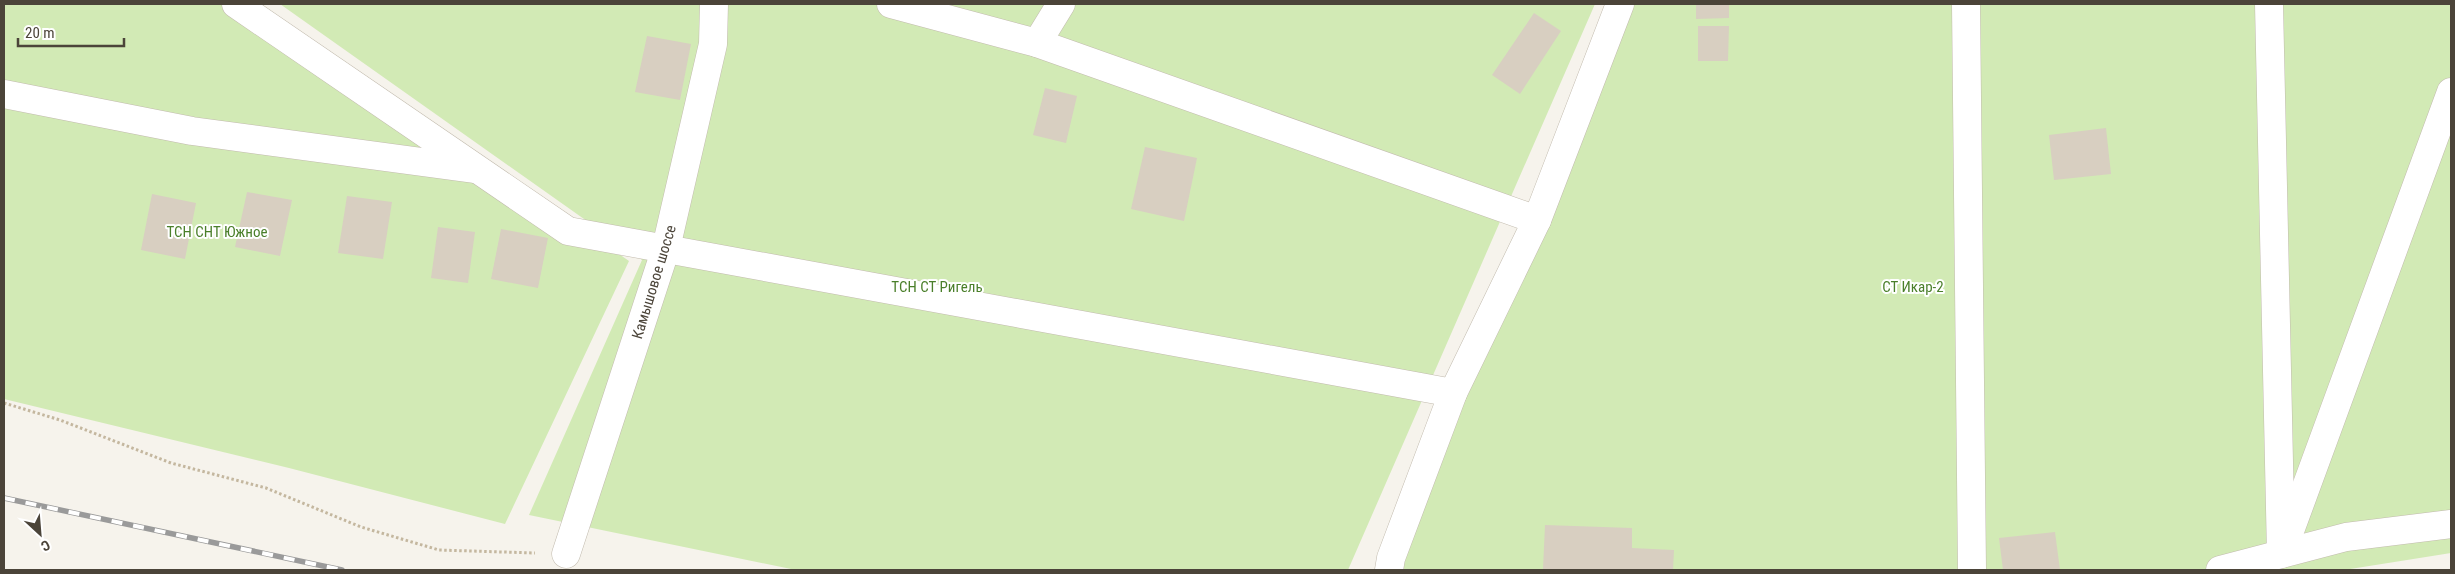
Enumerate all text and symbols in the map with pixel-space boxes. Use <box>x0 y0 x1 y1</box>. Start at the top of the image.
scale bar <box>18 15 124 47</box>
text: 20 m <box>25 24 55 42</box>
park label: ТСН СНТ Южное <box>166 223 268 241</box>
street label: Камышовое шоссе <box>628 223 680 341</box>
park label: ТСН СТ Ригель <box>891 278 983 296</box>
park label: СТ Икар-2 <box>1882 278 1944 296</box>
north arrow <box>15 509 65 559</box>
text: С <box>39 537 53 555</box>

